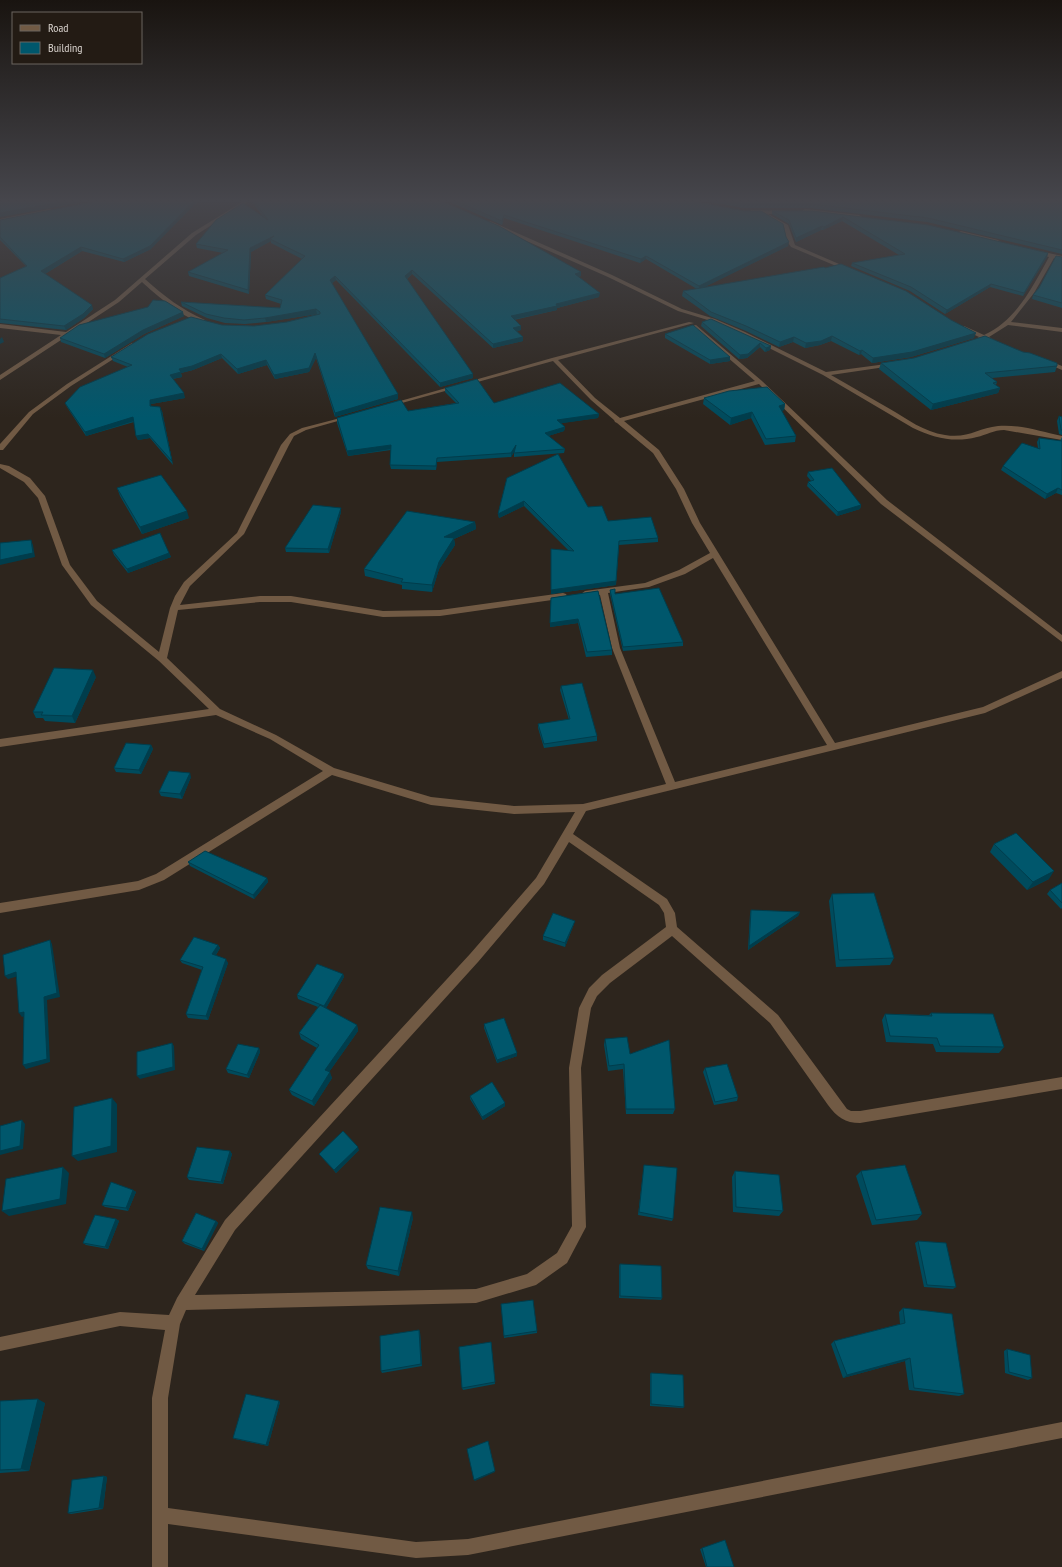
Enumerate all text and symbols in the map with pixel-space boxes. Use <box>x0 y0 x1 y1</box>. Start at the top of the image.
legend <box>12 12 142 64</box>
text: Road <box>48 20 68 35</box>
text: Building <box>48 40 83 55</box>

